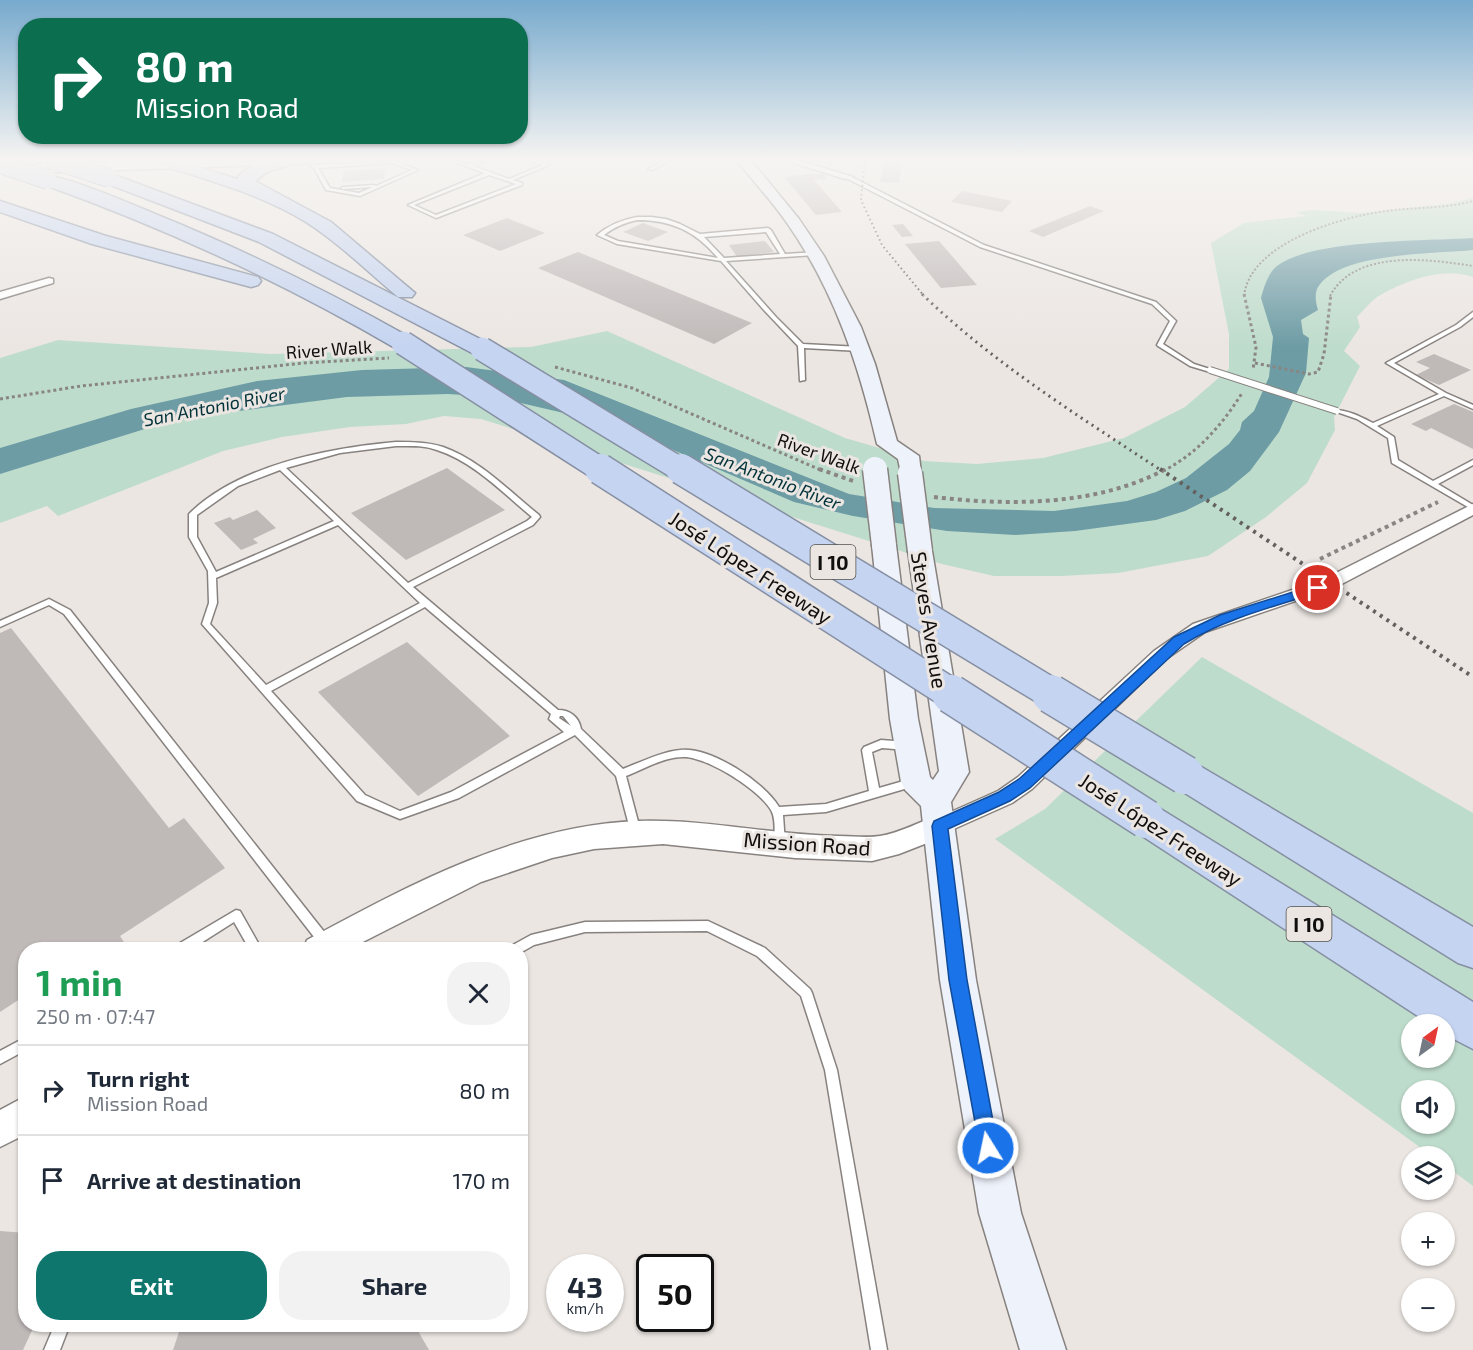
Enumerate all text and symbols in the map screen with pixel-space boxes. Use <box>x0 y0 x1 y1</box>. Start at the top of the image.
text: 80 m <box>135 40 234 90</box>
icon: right <box>36 42 114 120</box>
text: Mission Road <box>135 91 299 123</box>
street label: River Walk <box>285 335 373 363</box>
water label: San Antonio River <box>141 381 288 431</box>
street label: River Walk <box>775 428 863 478</box>
water label: San Antonio River <box>702 442 845 514</box>
street label: José López Freeway <box>665 505 837 629</box>
road number: I 10 <box>810 545 856 579</box>
street label: Steves Avenue <box>907 550 953 690</box>
pin <box>1292 562 1343 613</box>
icon: arrive <box>1301 571 1334 604</box>
street label: José López Freeway <box>1075 767 1247 891</box>
street label: Mission Road <box>743 826 871 860</box>
road number: I 10 <box>1286 907 1332 941</box>
text: 1 min <box>36 960 123 1003</box>
button: close <box>447 962 510 1025</box>
text: 250 m · 07:47 <box>36 1004 155 1028</box>
north arrow <box>1401 1014 1455 1068</box>
map controls <box>1401 1014 1455 1332</box>
text: Turn right <box>87 1065 189 1091</box>
icon: right <box>36 1074 69 1107</box>
text: 80 m <box>459 1077 510 1103</box>
button: sound <box>1401 1080 1455 1134</box>
text: Mission Road <box>87 1091 208 1115</box>
position arrow <box>956 1116 1020 1180</box>
button: layers <box>1401 1146 1455 1200</box>
icon: arrive <box>36 1164 69 1197</box>
text: Arrive at destination <box>87 1167 301 1193</box>
text: 170 m <box>453 1167 510 1193</box>
button: + <box>1401 1212 1455 1266</box>
button: Exit <box>36 1251 267 1320</box>
button: Share <box>279 1251 510 1320</box>
speed limit sign: 50 <box>636 1254 714 1332</box>
text: 43 <box>567 1268 603 1304</box>
button: − <box>1401 1278 1455 1332</box>
text: km/h <box>566 1299 604 1317</box>

